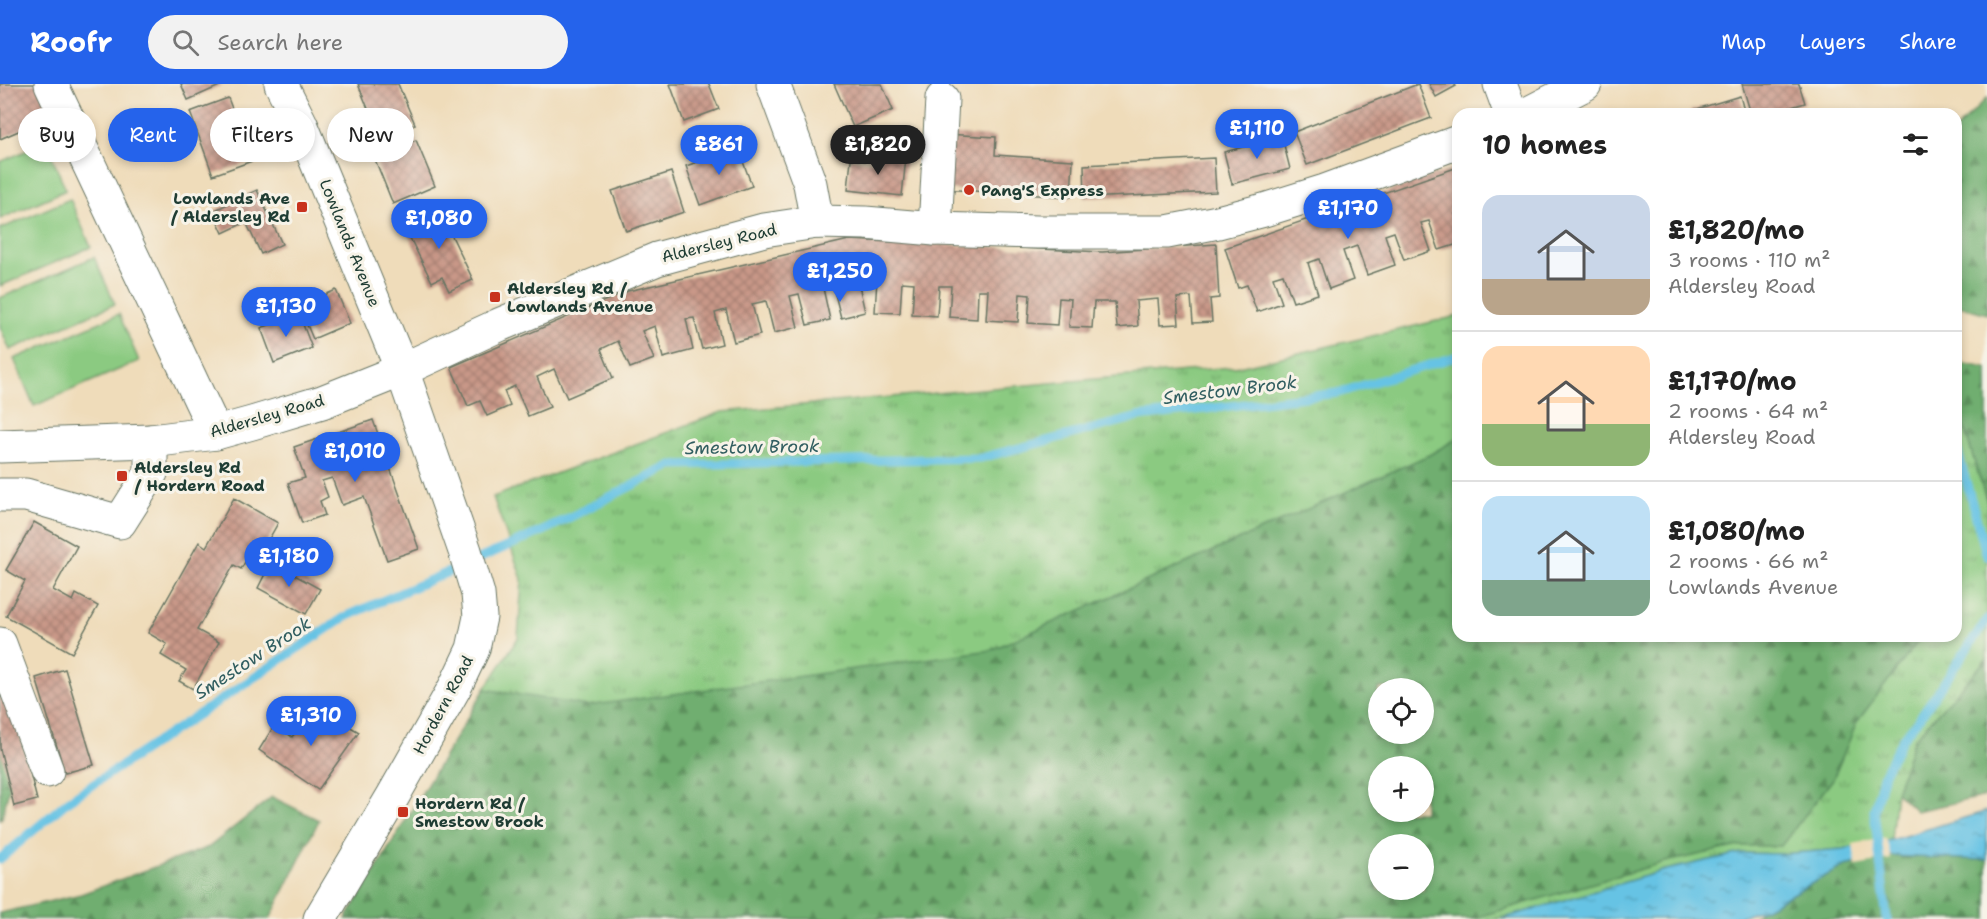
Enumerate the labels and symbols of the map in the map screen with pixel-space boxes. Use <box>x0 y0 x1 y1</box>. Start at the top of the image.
pin: £1,110 <box>1208 109 1306 160</box>
pin: £861 <box>683 125 755 176</box>
pin: £1,820 <box>829 125 927 176</box>
street label: Lowlands Avenue <box>315 176 385 310</box>
place label: Pang'S Express <box>981 180 1104 201</box>
marker: Pang'S Express <box>962 183 976 197</box>
place label: Lowlands Ave / Aldersley Rd <box>170 188 290 227</box>
pin: £1,170 <box>1299 189 1397 240</box>
pin: £1,080 <box>390 199 488 250</box>
marker: Lowlands Ave / Aldersley Rd <box>295 200 309 214</box>
street label: Aldersley Road <box>659 219 779 267</box>
pin: £1,250 <box>791 252 889 303</box>
place label: Aldersley Rd / Lowlands Avenue <box>507 278 654 317</box>
pin: £1,130 <box>237 287 335 338</box>
marker: Aldersley Rd / Lowlands Avenue <box>488 290 502 304</box>
water label: Smestow Brook <box>1162 370 1299 410</box>
street label: Aldersley Road <box>207 390 327 442</box>
pin: £1,010 <box>306 432 404 483</box>
water label: Smestow Brook <box>684 434 820 460</box>
place label: Aldersley Rd / Hordern Road <box>134 457 265 496</box>
marker: Aldersley Rd / Hordern Road <box>115 469 129 483</box>
pin: £1,180 <box>240 537 338 588</box>
water label: Smestow Brook <box>190 611 317 705</box>
street label: Hordern Road <box>408 652 478 758</box>
pin: £1,310 <box>262 696 360 747</box>
place label: Hordern Rd / Smestow Brook <box>415 793 544 832</box>
marker: Hordern Rd / Smestow Brook <box>396 805 410 819</box>

